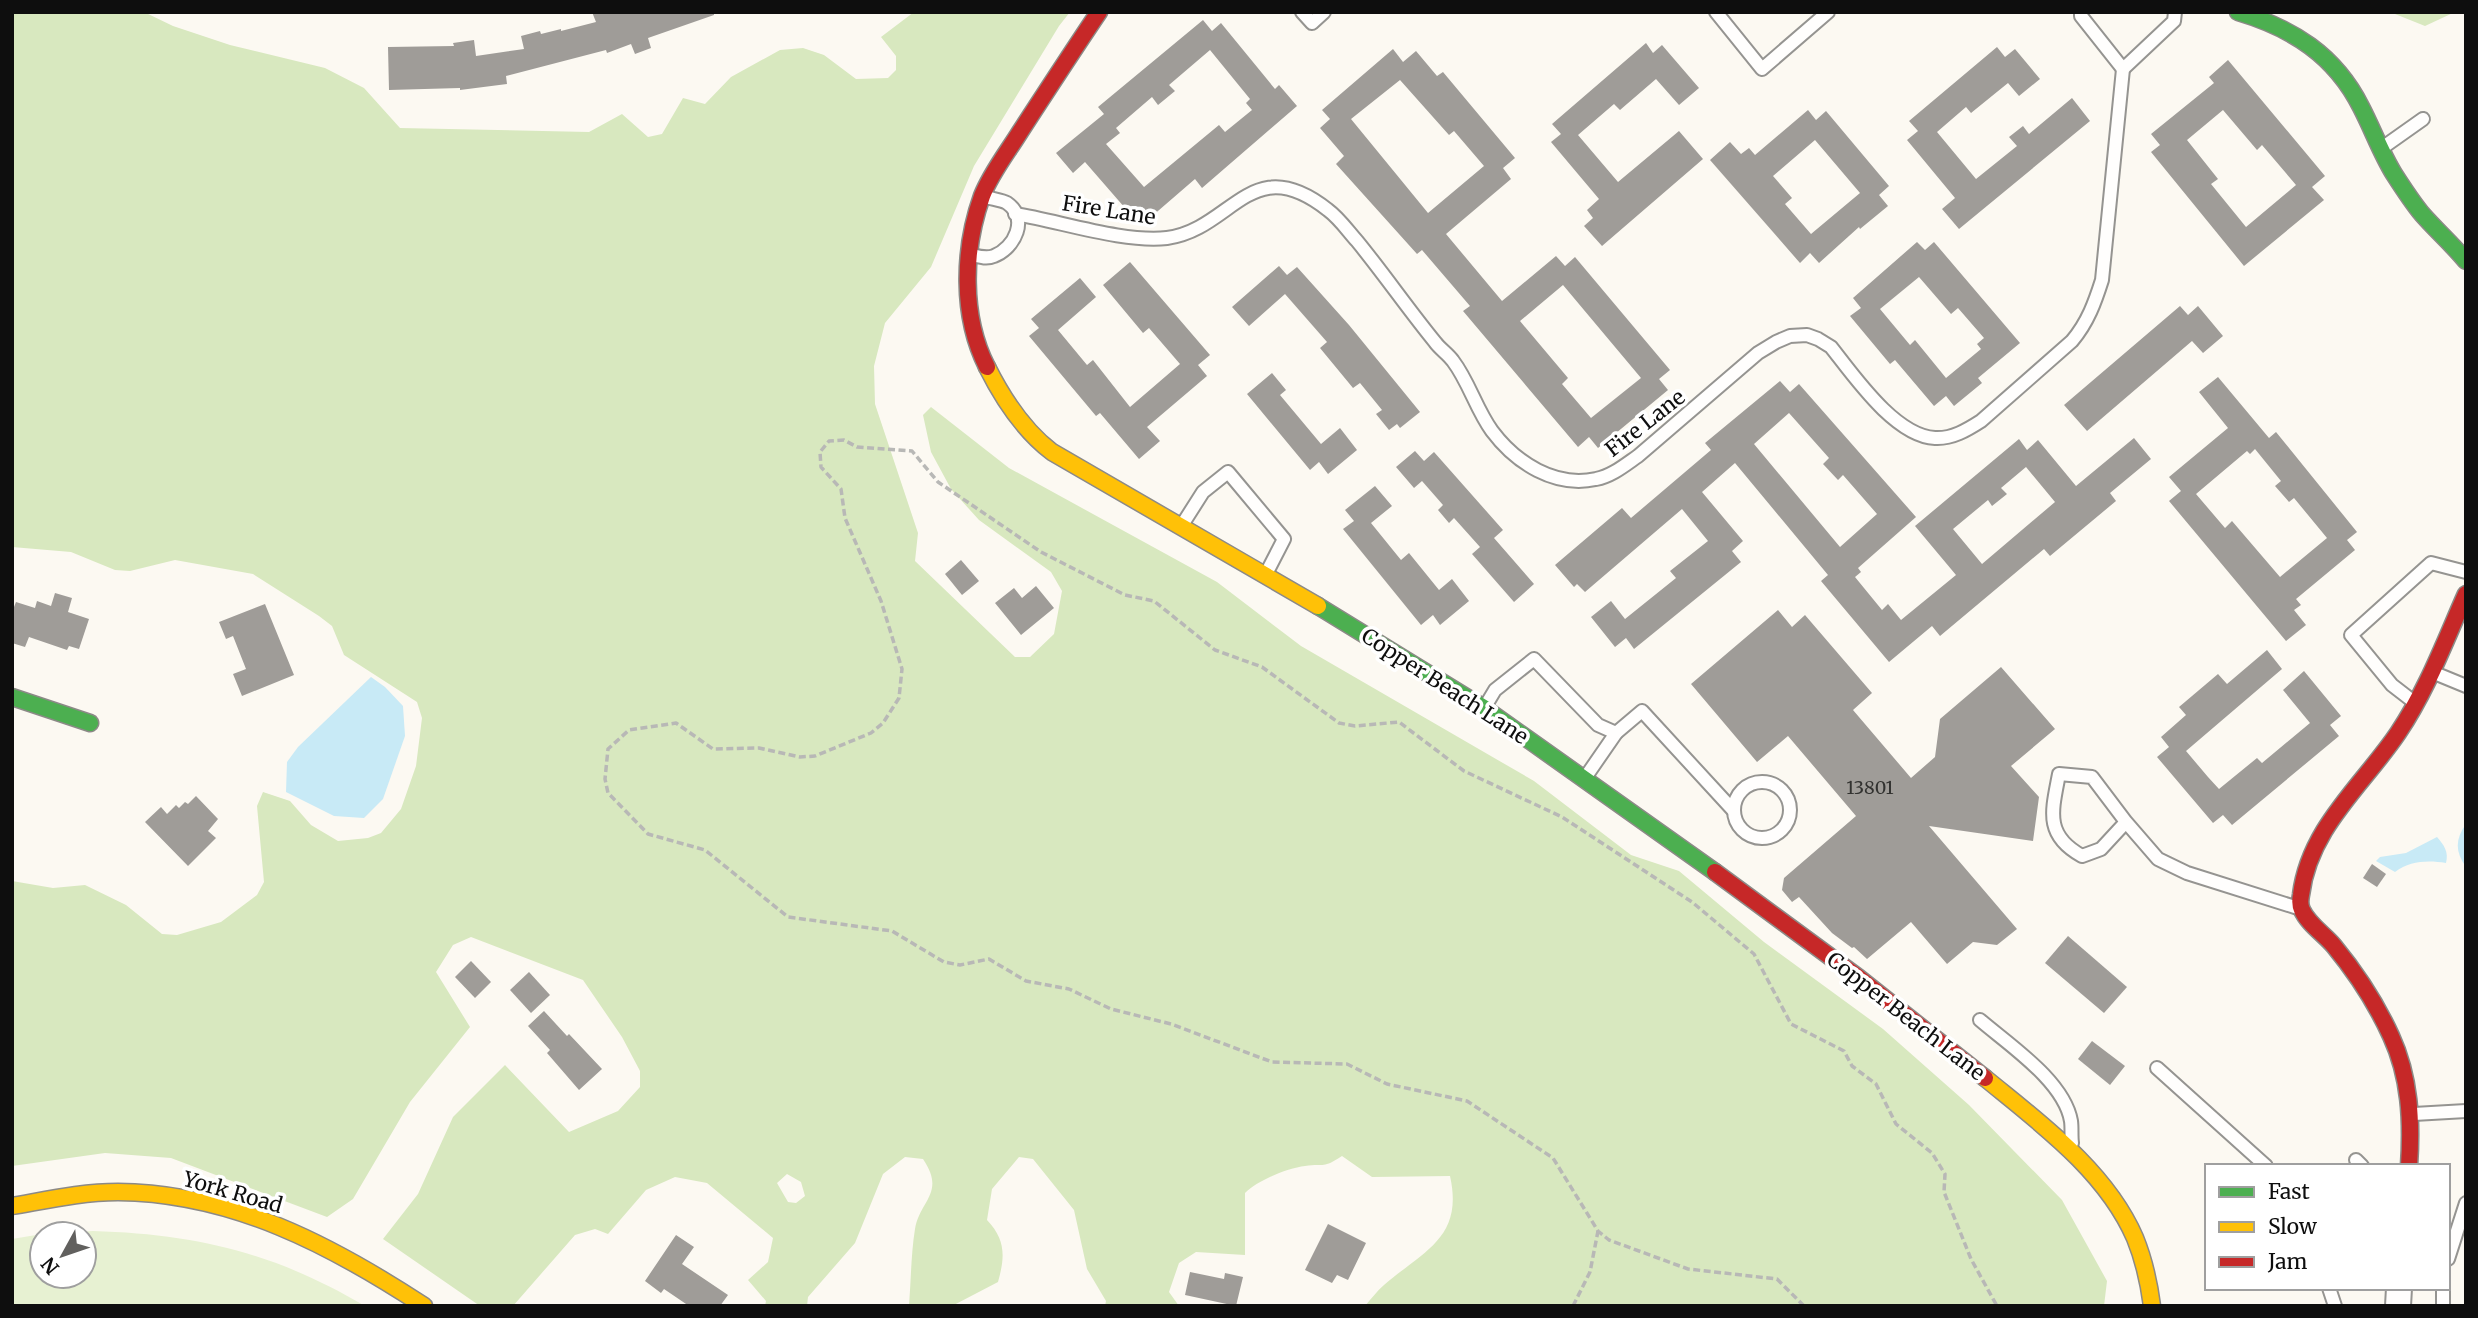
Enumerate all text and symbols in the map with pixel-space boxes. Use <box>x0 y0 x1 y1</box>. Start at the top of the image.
street label: Fire Lane <box>1060 189 1158 231</box>
street label: Fire Lane <box>1600 383 1690 463</box>
street label: Copper Beach Lane <box>1357 622 1533 750</box>
house number: 13801 <box>1846 776 1894 799</box>
street label: Copper Beach Lane <box>1821 946 1991 1086</box>
legend <box>2205 1164 2450 1290</box>
street label: York Road <box>179 1165 286 1219</box>
text: Fast <box>2268 1178 2310 1205</box>
text: Slow <box>2268 1213 2317 1240</box>
north arrow <box>28 1220 98 1290</box>
text: Jam <box>2267 1248 2307 1275</box>
text: N <box>36 1252 64 1279</box>

